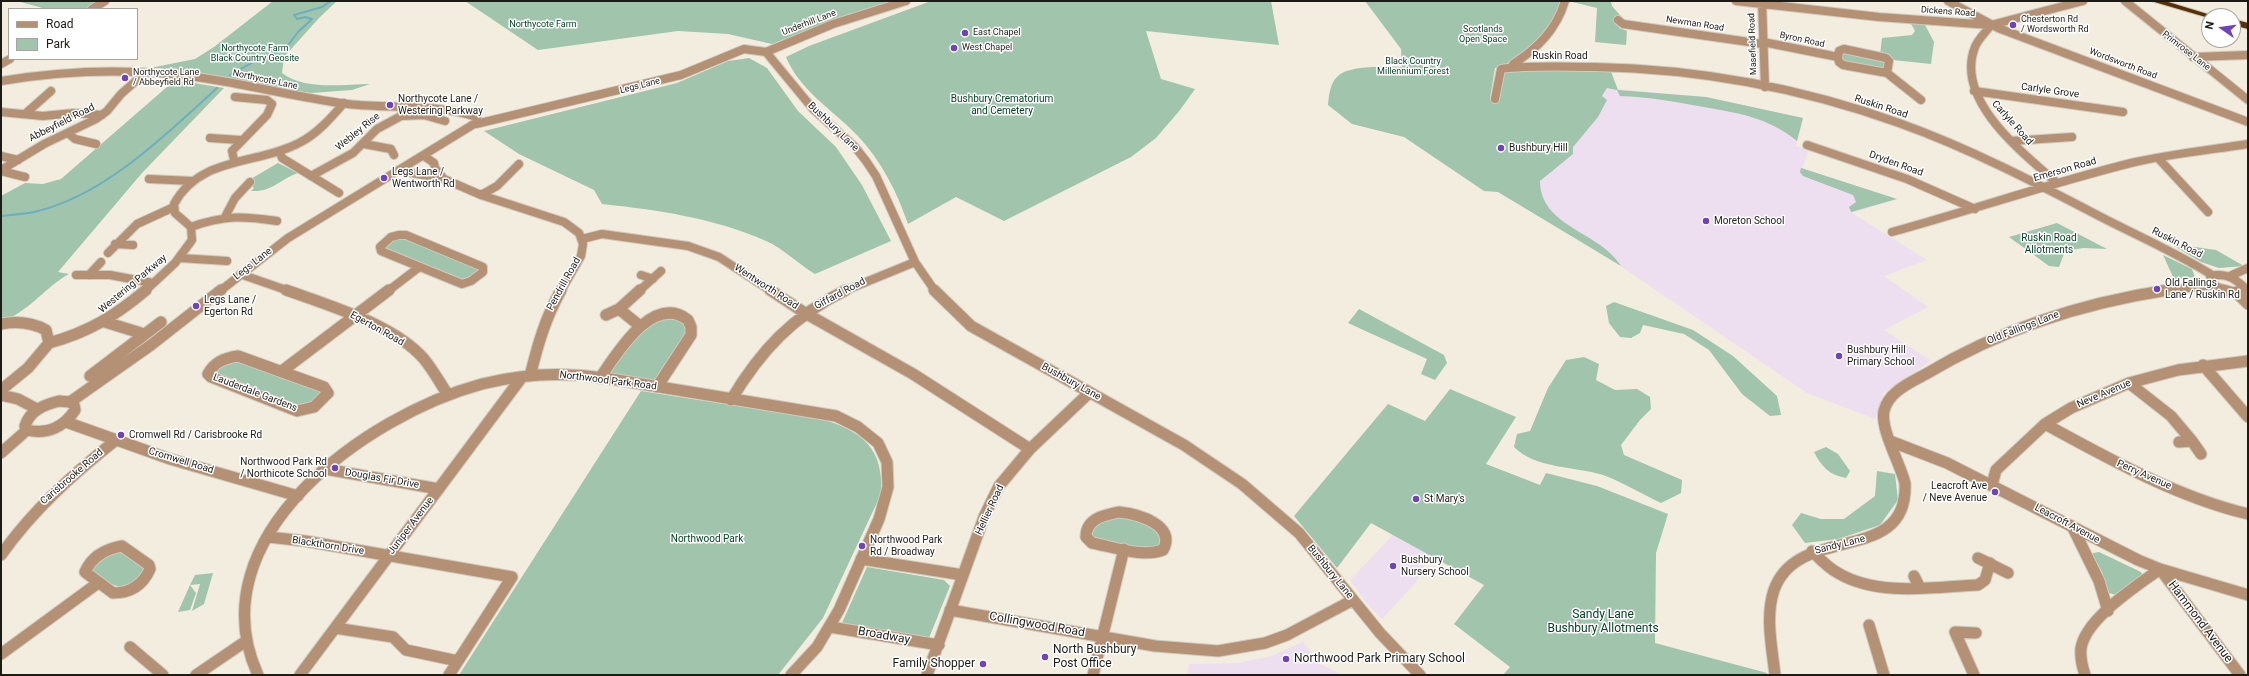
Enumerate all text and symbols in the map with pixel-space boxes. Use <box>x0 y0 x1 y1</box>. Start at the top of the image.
street label: Dickens Road <box>1920 5 1976 19</box>
legend <box>8 8 138 60</box>
street label: Underhill Lane <box>780 8 838 38</box>
north arrow <box>2201 8 2241 48</box>
street label: Masefield Road <box>1747 13 1759 75</box>
street label: Newman Road <box>1665 14 1725 34</box>
place label: Chesterton Rd / Wordsworth Rd <box>2021 15 2089 36</box>
text: Road <box>46 17 74 31</box>
park label: Northycote Farm <box>509 20 577 30</box>
marker: Chesterton Rd / Wordsworth Rd <box>2008 20 2018 30</box>
text: N <box>2203 20 2217 31</box>
park label: Scotlands Open Space <box>1459 25 1507 46</box>
marker: East Chapel <box>960 28 970 38</box>
place label: East Chapel <box>973 28 1021 38</box>
street label: Primrose Lane <box>2160 29 2212 73</box>
street label: Byron Road <box>1778 30 1826 50</box>
text: Park <box>46 37 70 51</box>
marker: West Chapel <box>949 43 959 53</box>
place label: West Chapel <box>962 43 1012 53</box>
park label: Northycote Farm Black Country Geosite <box>211 44 299 65</box>
street label: Wordsworth Road <box>2088 46 2158 82</box>
street label: Ruskin Road <box>1532 50 1588 62</box>
park label: Black Country Millennium Forest <box>1377 57 1449 78</box>
place label: Northycote Lane / Abbeyfield Rd <box>133 68 199 89</box>
street label: Northycote Lane <box>231 68 299 92</box>
marker: Northycote Lane / Abbeyfield Rd <box>120 73 130 83</box>
street label: Legs Lane <box>619 76 661 96</box>
street label: Carlyle Grove <box>2020 81 2080 101</box>
place label: Northycote Lane / Westering Parkway <box>398 93 483 116</box>
park label: Bushbury Crematorium and Cemetery <box>951 93 1053 116</box>
street label: Ruskin Road <box>1853 93 1909 121</box>
street label: Carlyle Road <box>1989 98 2035 148</box>
marker: Northycote Lane / Westering Parkway <box>385 100 395 110</box>
street label: Bushbury Lane <box>805 100 861 154</box>
street label: Abbeyfield Road <box>27 101 97 145</box>
street label: Webley Rise <box>333 110 383 154</box>
place label: Bushbury Hill <box>1509 142 1568 154</box>
marker: Bushbury Hill <box>1496 143 1506 153</box>
street label: Dryden Road <box>1867 149 1925 179</box>
street label: Emerson Road <box>2032 155 2098 185</box>
place label: Legs Lane / Wentworth Rd <box>392 166 455 190</box>
marker: Legs Lane / Wentworth Rd <box>379 173 389 183</box>
place label: Moreton School <box>1714 215 1784 227</box>
marker: Moreton School <box>1701 216 1711 226</box>
street label: Ruskin Road <box>2150 225 2204 261</box>
park label: Ruskin Road Allotments <box>2021 232 2077 256</box>
street label: Legs Lane <box>231 245 275 283</box>
street label: Westering Parkway <box>97 252 169 316</box>
street label: Pendrill Road <box>544 255 584 313</box>
street label: Wentworth Road <box>732 262 800 312</box>
street label: Giffard Road <box>812 276 868 312</box>
place label: Old Fallings Lane / Ruskin Rd <box>2165 277 2240 300</box>
marker: Old Fallings Lane / Ruskin Rd <box>2152 284 2162 294</box>
place label: Legs Lane / Egerton Rd <box>204 294 256 318</box>
marker: Legs Lane / Egerton Rd <box>191 301 201 311</box>
street label: Egerton Road <box>348 309 406 349</box>
street label: Old Fallings Lane <box>1985 309 2061 347</box>
place label: Bushbury Hill Primary School <box>1847 344 1915 368</box>
marker: Bushbury Hill Primary School <box>1834 351 1844 361</box>
street label: Bushbury Lane <box>1039 361 1103 403</box>
street label: Northwood Park Road <box>559 369 657 393</box>
street label: Lauderdale Gardens <box>211 371 299 415</box>
street label: Neve Avenue <box>2075 377 2133 411</box>
place label: Cromwell Rd / Carisbrooke Rd <box>129 429 262 441</box>
marker: Cromwell Rd / Carisbrooke Rd <box>116 430 126 440</box>
street label: Cromwell Road <box>147 445 215 477</box>
street label: Carisbrooke Road <box>38 447 106 507</box>
place label: Northwood Park Rd / Northicote School <box>240 456 327 480</box>
street label: Perry Avenue <box>2115 458 2173 492</box>
marker: Northwood Park Rd / Northicote School <box>330 463 340 473</box>
street label: Douglas Fir Drive <box>344 467 420 491</box>
place label: Leacroft Ave / Neve Avenue <box>1923 480 1987 504</box>
street label: Hellier Road <box>973 483 1007 537</box>
marker: Leacroft Ave / Neve Avenue <box>1990 487 2000 497</box>
place label: St Mary's <box>1424 493 1465 505</box>
marker: St Mary's <box>1411 494 1421 504</box>
street label: Juniper Avenue <box>386 495 436 557</box>
street label: Leacroft Avenue <box>2032 502 2102 546</box>
park label: Northwood Park <box>671 533 743 545</box>
street label: Sandy Lane <box>1814 533 1866 557</box>
street label: Blackthorn Drive <box>291 534 365 558</box>
place label: Northwood Park Rd / Broadway <box>870 534 942 558</box>
marker: Northwood Park Rd / Broadway <box>857 541 867 551</box>
street label: Bushbury Lane <box>1305 543 1355 601</box>
place label: Bushbury Nursery School <box>1401 554 1469 578</box>
marker: Bushbury Nursery School <box>1388 561 1398 571</box>
street label: Hammond Avenue <box>2165 578 2235 666</box>
park label: Sandy Lane Bushbury Allotments <box>1547 608 1659 636</box>
street label: Collingwood Road <box>988 610 1086 640</box>
street label: Broadway <box>857 624 911 648</box>
place label: North Bushbury Post Office <box>1053 643 1136 671</box>
marker: North Bushbury Post Office <box>1040 652 1050 662</box>
place label: Northwood Park Primary School <box>1294 652 1465 666</box>
marker: Northwood Park Primary School <box>1281 654 1291 664</box>
place label: Family Shopper <box>893 657 975 671</box>
marker: Family Shopper <box>978 659 988 669</box>

